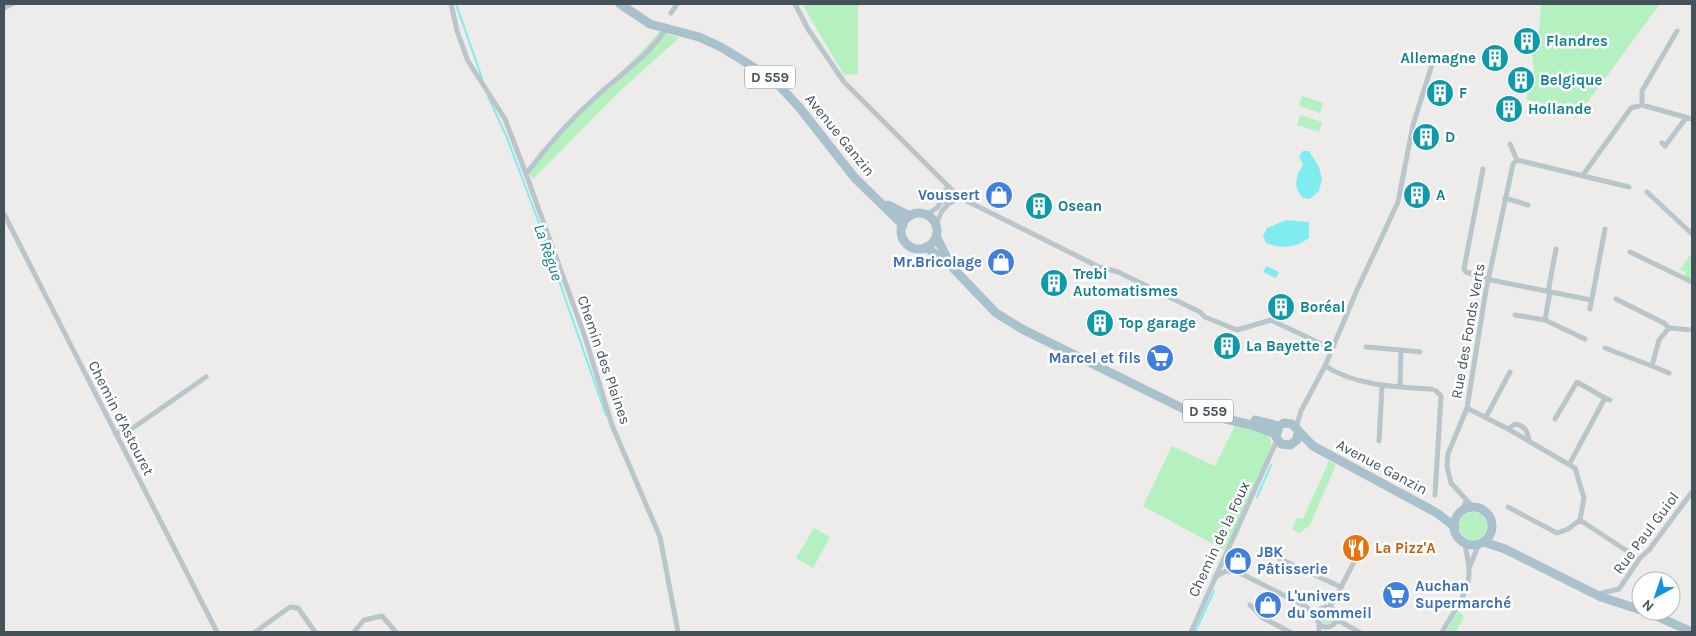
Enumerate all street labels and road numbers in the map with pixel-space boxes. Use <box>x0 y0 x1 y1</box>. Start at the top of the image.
road number: D 559 <box>745 66 795 88</box>
street label: Avenue Ganzin <box>801 90 879 180</box>
street label: Rue des Fonds Verts <box>1447 262 1489 400</box>
street label: Chemin des Plaines <box>574 293 634 427</box>
street label: Chemin d'Astouret <box>84 358 158 479</box>
road number: D 559 <box>1183 400 1233 422</box>
street label: Avenue Ganzin <box>1333 435 1431 499</box>
street label: Chemin de la Foux <box>1184 478 1254 600</box>
street label: Rue Paul Guiol <box>1609 488 1683 578</box>

